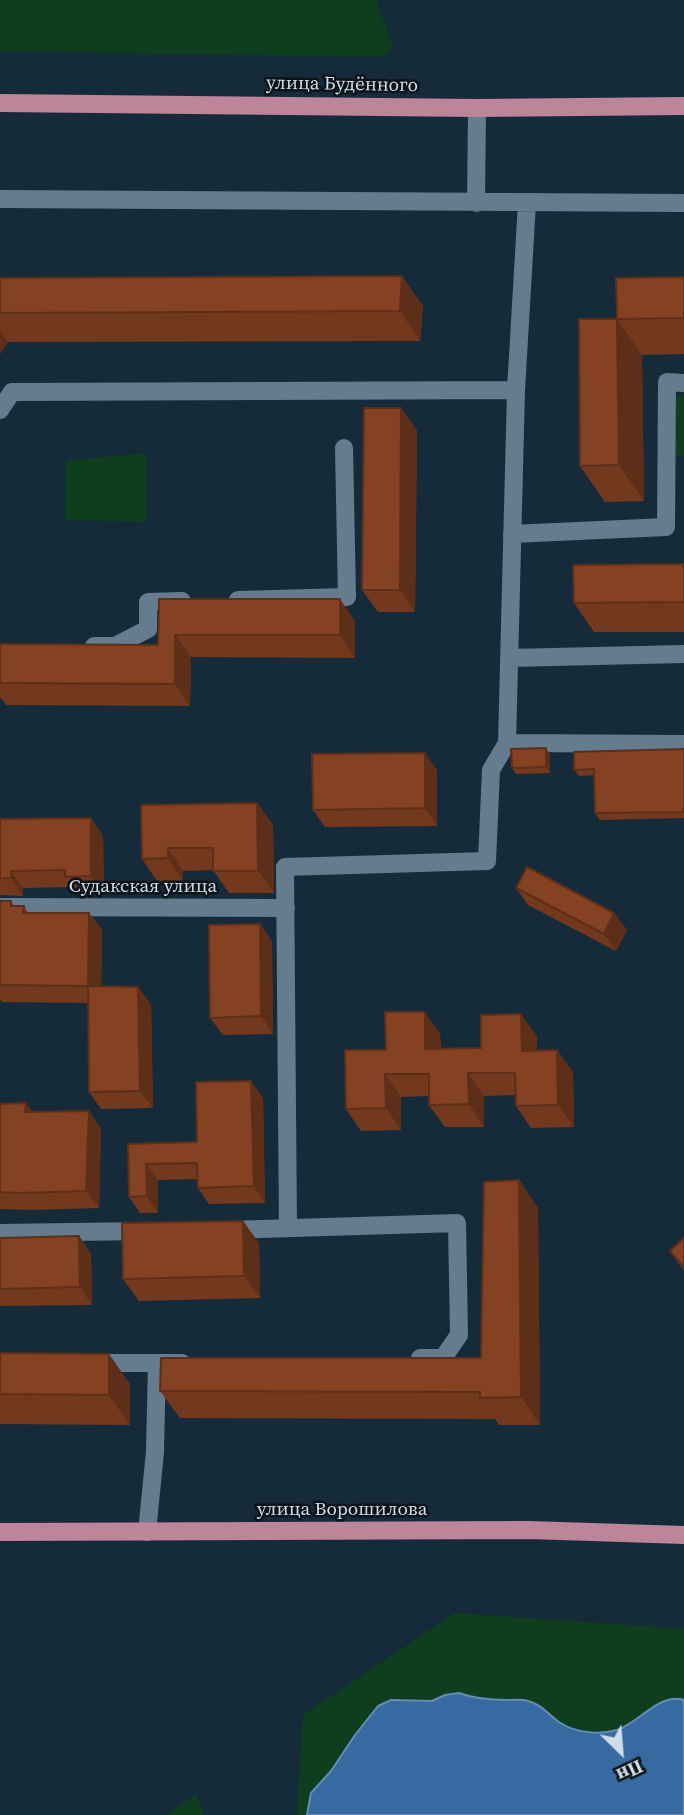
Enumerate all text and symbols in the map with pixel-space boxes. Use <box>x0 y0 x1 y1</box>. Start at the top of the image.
street label: улица Будённого <box>266 72 418 98</box>
street label: Судакская улица <box>69 876 217 898</box>
street label: улица Ворошилова <box>257 1499 427 1521</box>
north arrow <box>586 1717 656 1787</box>
text: Пн <box>612 1754 647 1788</box>

